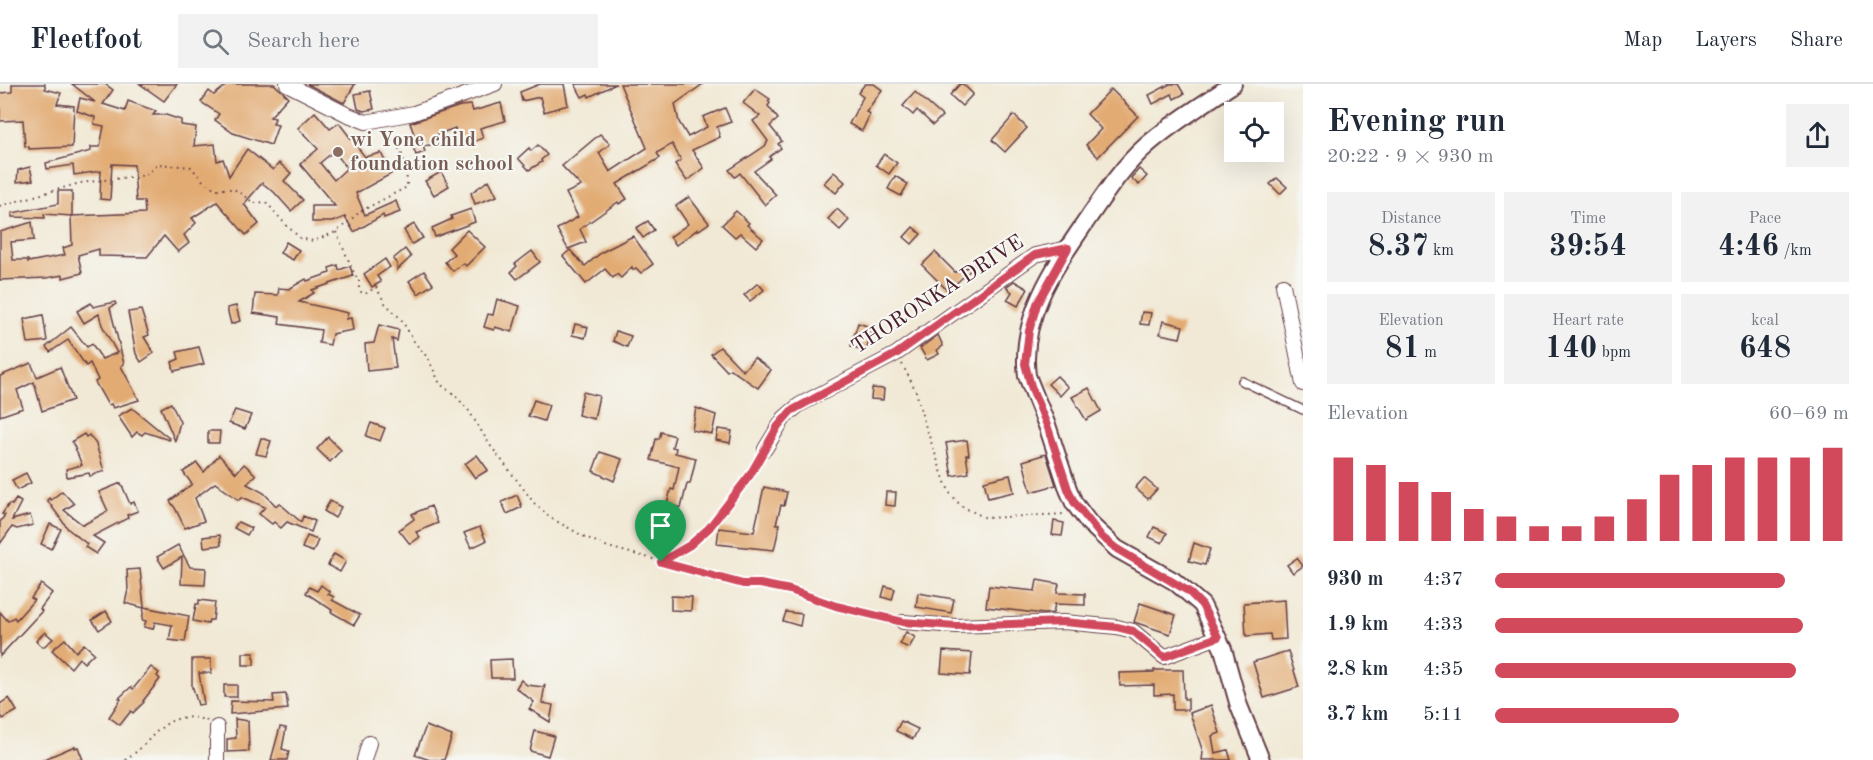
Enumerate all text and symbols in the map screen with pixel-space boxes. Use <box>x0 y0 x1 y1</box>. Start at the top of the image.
search box <box>178 14 598 68</box>
icon: search <box>199 25 232 58</box>
text: Fleetfoot <box>30 27 142 55</box>
text: Search here <box>247 30 360 52</box>
text: Map <box>1623 30 1662 51</box>
text: Layers <box>1695 30 1757 51</box>
text: Share <box>1790 30 1843 51</box>
map controls <box>1224 102 1284 162</box>
button: locate <box>1224 102 1284 162</box>
button: share <box>1786 104 1849 167</box>
text: Evening run <box>1327 106 1506 139</box>
place label: wi Yone child foundation school <box>350 130 513 175</box>
marker: wi Yone child foundation school <box>331 145 345 159</box>
text: 20:22 · 9 × 930 m <box>1327 147 1494 167</box>
text: Distance <box>1381 211 1441 227</box>
text: Time <box>1570 211 1606 227</box>
text: Pace <box>1749 211 1781 227</box>
street label: THORONKA DRIVE <box>848 232 1028 358</box>
text: 8.37 <box>1368 232 1429 262</box>
text: 39:54 <box>1549 232 1627 262</box>
text: 4:46 <box>1718 232 1779 262</box>
text: km <box>1429 243 1454 259</box>
text: /km <box>1779 243 1812 259</box>
text: Elevation <box>1378 313 1444 329</box>
text: Heart rate <box>1552 313 1624 329</box>
text: kcal <box>1751 313 1779 329</box>
text: 81 <box>1385 334 1420 364</box>
text: 140 <box>1545 334 1597 364</box>
text: 648 <box>1739 334 1791 364</box>
text: m <box>1420 345 1437 361</box>
text: bpm <box>1597 345 1631 361</box>
text: Elevation <box>1327 404 1408 424</box>
text: 60–69 m <box>1769 404 1849 424</box>
pin <box>635 500 686 562</box>
icon: arrive <box>644 509 677 542</box>
text: 930 m <box>1327 570 1383 590</box>
text: 4:37 <box>1423 570 1463 590</box>
text: 1.9 km <box>1327 615 1389 635</box>
text: 4:33 <box>1423 615 1463 635</box>
text: 2.8 km <box>1327 660 1389 680</box>
text: 4:35 <box>1423 660 1463 680</box>
text: 3.7 km <box>1327 705 1389 725</box>
text: 5:11 <box>1423 705 1463 725</box>

